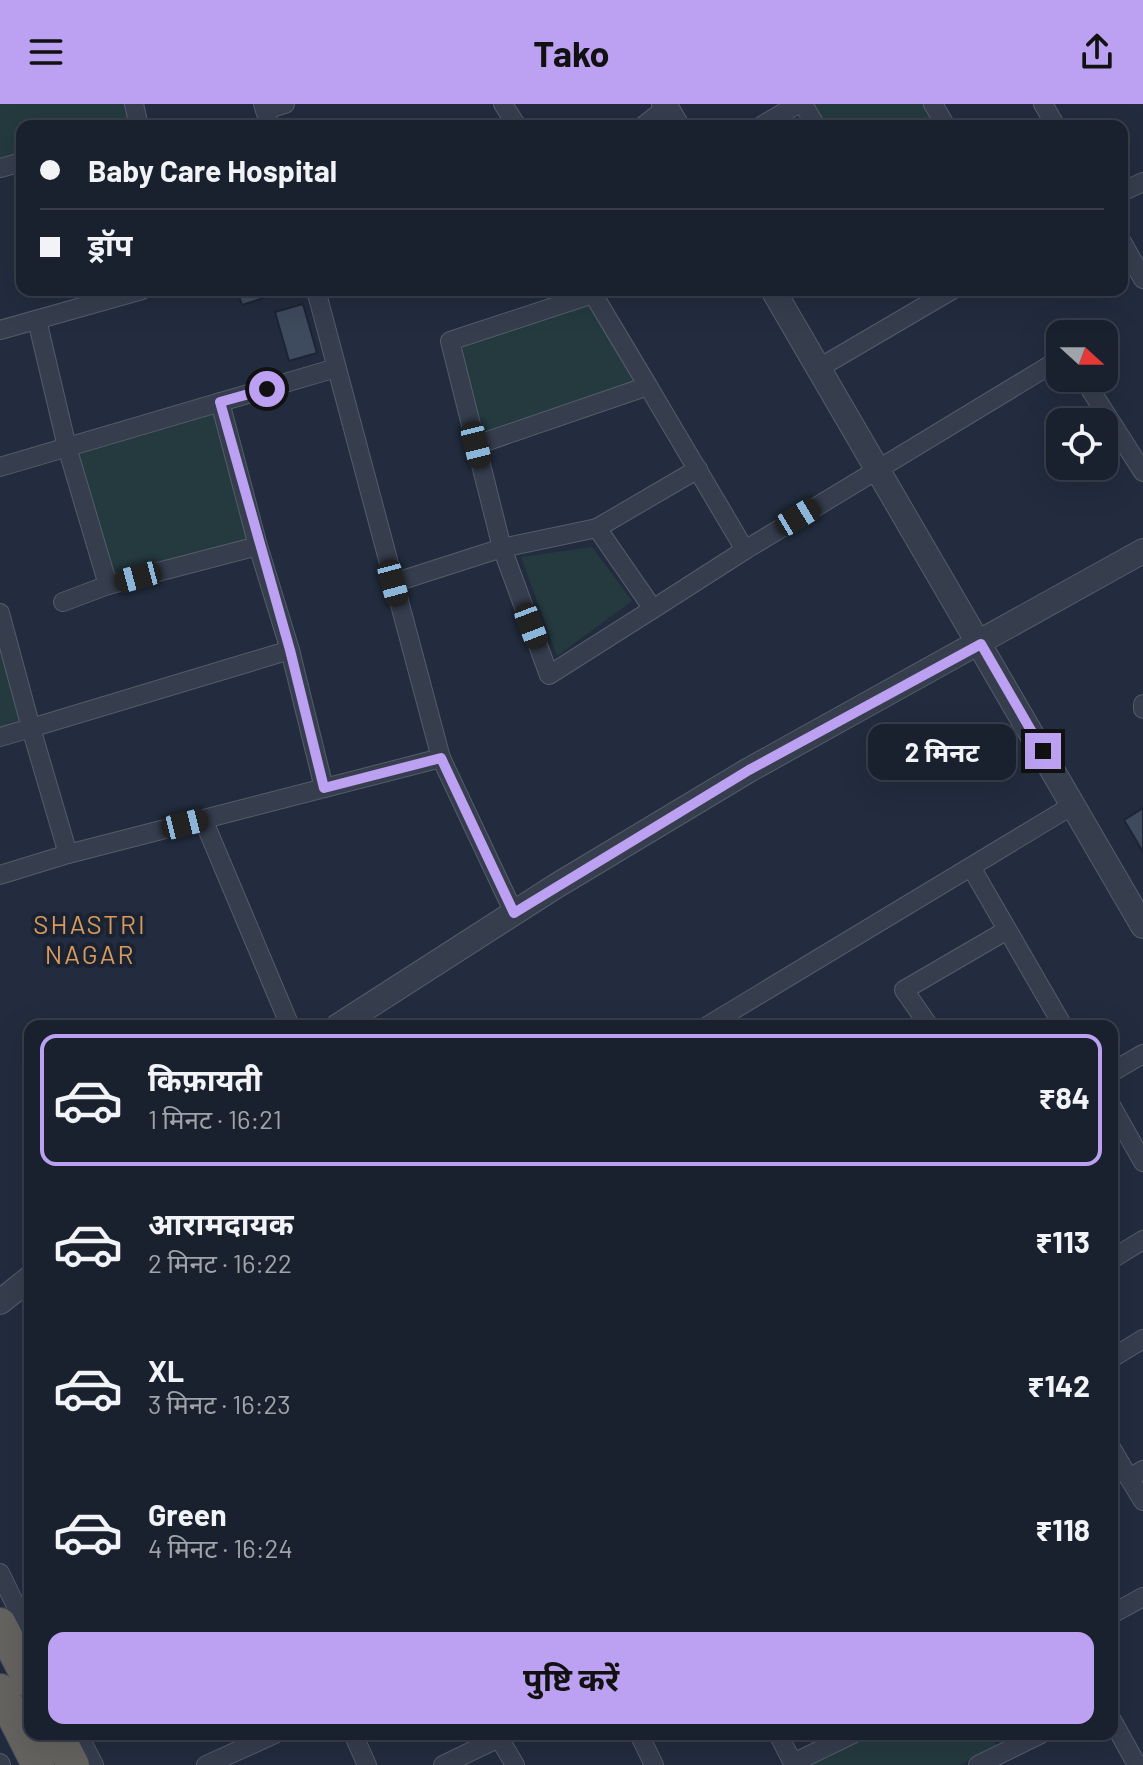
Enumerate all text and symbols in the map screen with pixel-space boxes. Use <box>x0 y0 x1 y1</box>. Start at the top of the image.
icon: menu <box>24 30 68 74</box>
icon: share <box>1075 30 1119 74</box>
text: Tako <box>533 31 610 74</box>
text: Baby Care Hospital <box>88 152 337 188</box>
text: ड्रॉप <box>88 226 132 262</box>
north arrow <box>1046 320 1118 392</box>
map controls <box>1046 320 1118 480</box>
route start <box>249 371 285 407</box>
button: locate <box>1046 408 1118 480</box>
car <box>459 419 493 471</box>
car <box>771 494 825 540</box>
car <box>375 557 411 609</box>
car <box>112 559 164 595</box>
car <box>511 599 551 653</box>
callout: 2 मिनट <box>867 723 1015 779</box>
route end <box>1025 733 1061 769</box>
text: 2 मिनट <box>905 736 979 767</box>
car <box>159 807 211 841</box>
district label: SHASTRI NAGAR <box>33 908 147 969</box>
text: किफ़ायती <box>148 1061 262 1097</box>
icon: car <box>52 1064 124 1136</box>
text: ₹84 <box>1038 1079 1090 1115</box>
text: 1 मिनट · 16:21 <box>148 1103 282 1134</box>
text: आरामदायक <box>148 1205 294 1241</box>
icon: car <box>52 1208 124 1280</box>
text: ₹113 <box>1035 1223 1090 1259</box>
text: 2 मिनट · 16:22 <box>148 1247 292 1278</box>
icon: car <box>52 1352 124 1424</box>
text: XL <box>148 1352 184 1388</box>
text: ₹142 <box>1027 1367 1090 1403</box>
text: 3 मिनट · 16:23 <box>148 1388 291 1419</box>
icon: car <box>52 1496 124 1568</box>
text: Green <box>148 1496 227 1532</box>
text: ₹118 <box>1035 1511 1090 1547</box>
text: 4 मिनट · 16:24 <box>148 1532 293 1563</box>
button: पुष्टि करें <box>48 1632 1094 1724</box>

